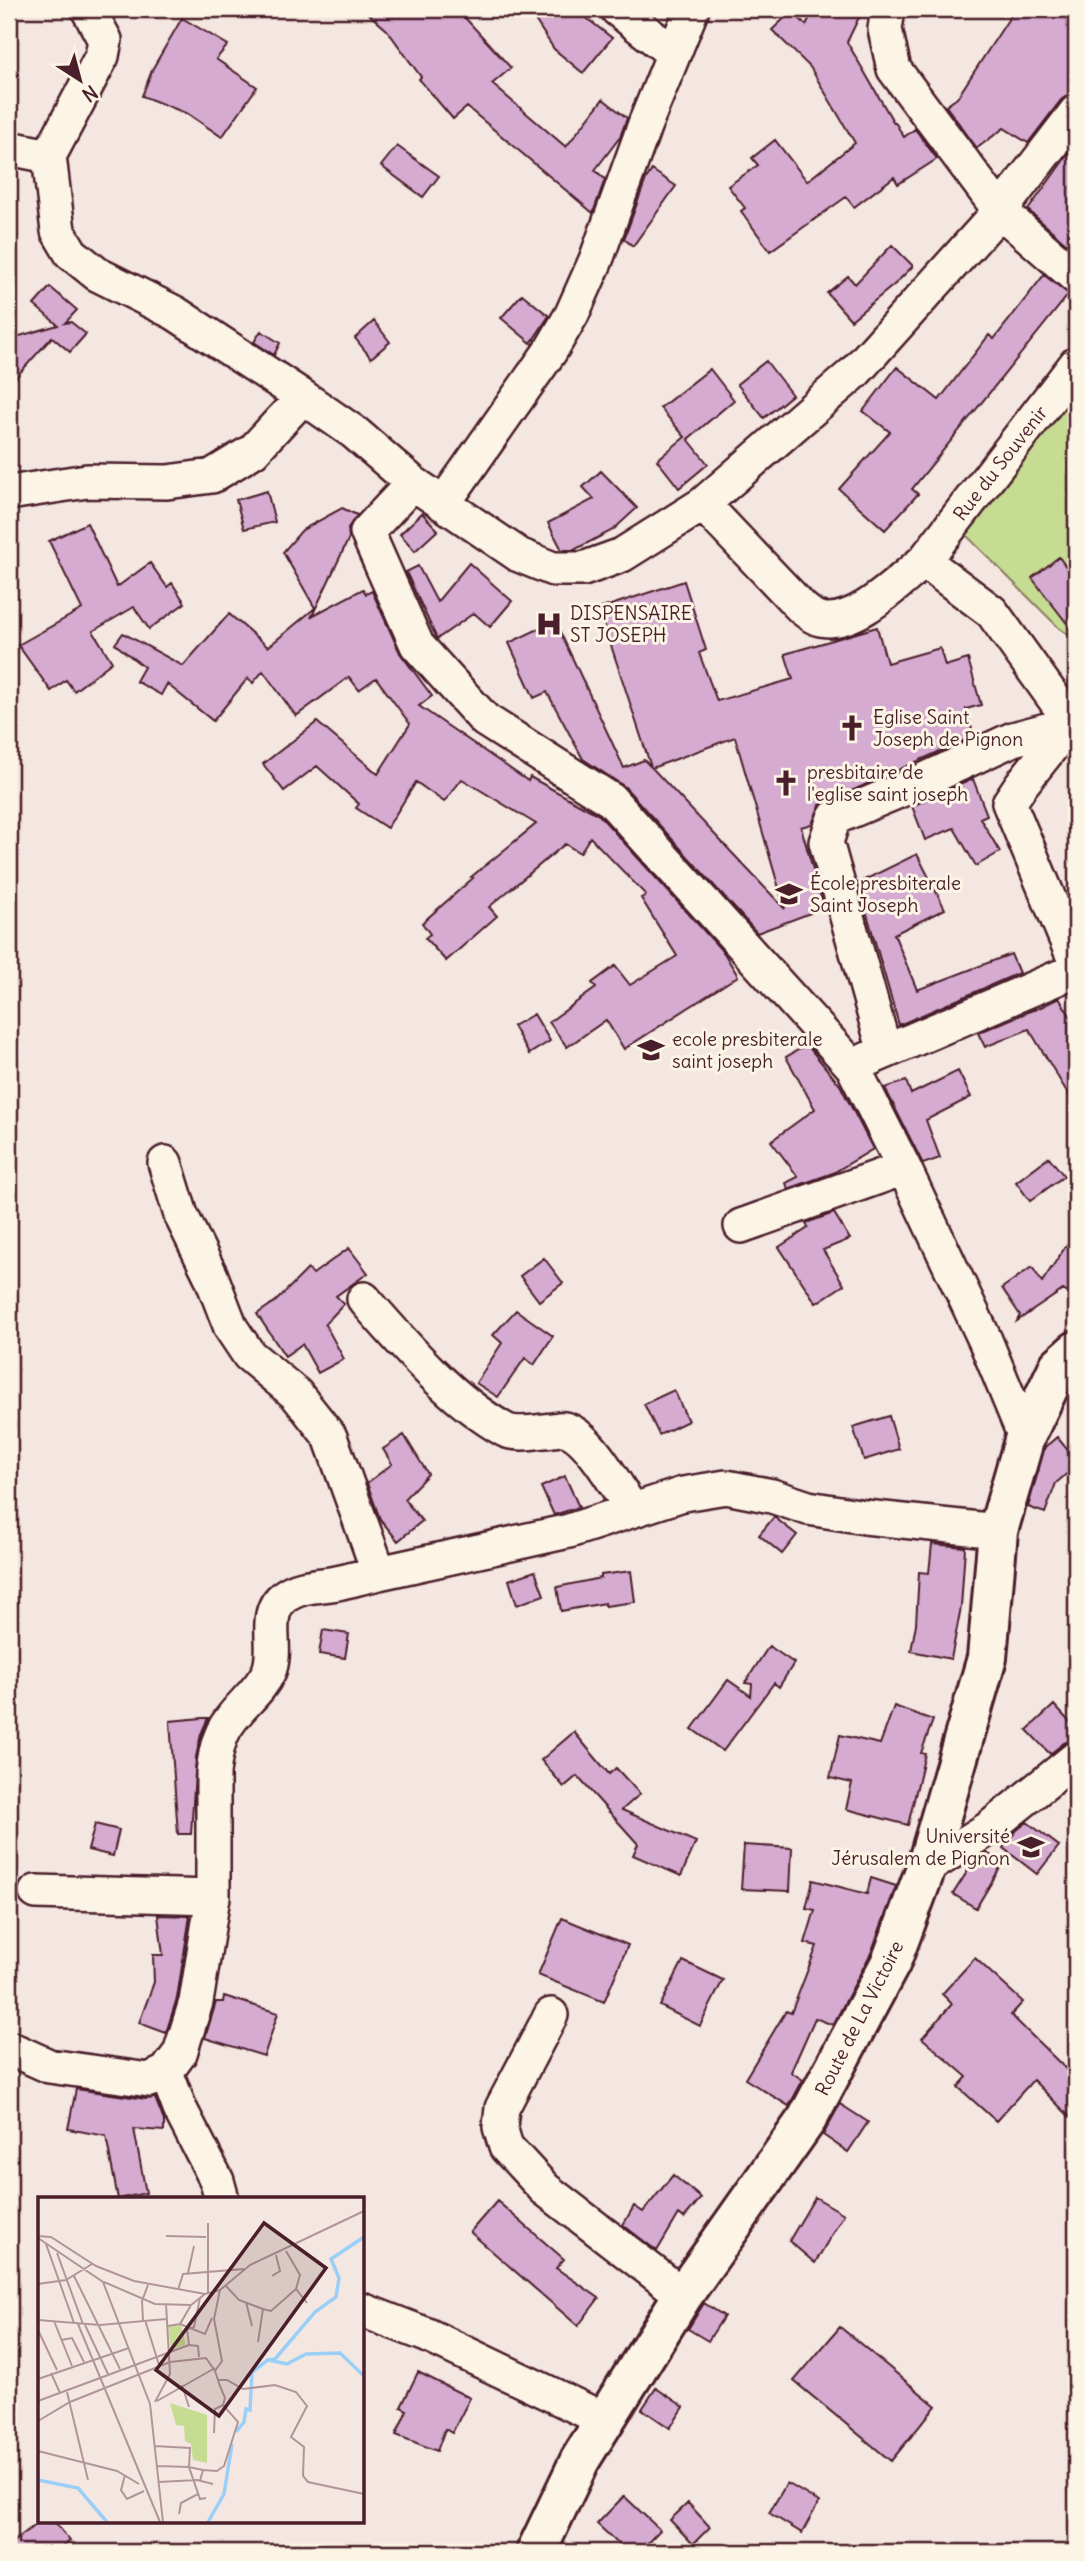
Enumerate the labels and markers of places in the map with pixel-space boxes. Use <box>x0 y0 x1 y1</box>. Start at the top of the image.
place label: DISPENSAIRE ST JOSEPH <box>570 601 692 647</box>
hospital icon: DISPENSAIRE ST JOSEPH <box>534 609 564 639</box>
place label: Eglise Saint Joseph de Pignon <box>873 705 1023 751</box>
church icon: Eglise Saint Joseph de Pignon <box>837 713 867 743</box>
place label: presbitaire de l'eglise saint joseph <box>807 760 968 806</box>
church icon: presbitaire de l'eglise saint joseph <box>771 768 801 798</box>
place label: École presbiterale Saint Joseph <box>810 871 961 917</box>
school or university icon: École presbiterale Saint Joseph <box>774 879 804 909</box>
place label: ecole presbiterale saint joseph <box>672 1027 822 1073</box>
school or university icon: ecole presbiterale saint joseph <box>636 1035 666 1065</box>
place label: Université Jérusalem de Pignon <box>831 1824 1010 1870</box>
school or university icon: Université Jérusalem de Pignon <box>1016 1832 1046 1862</box>

